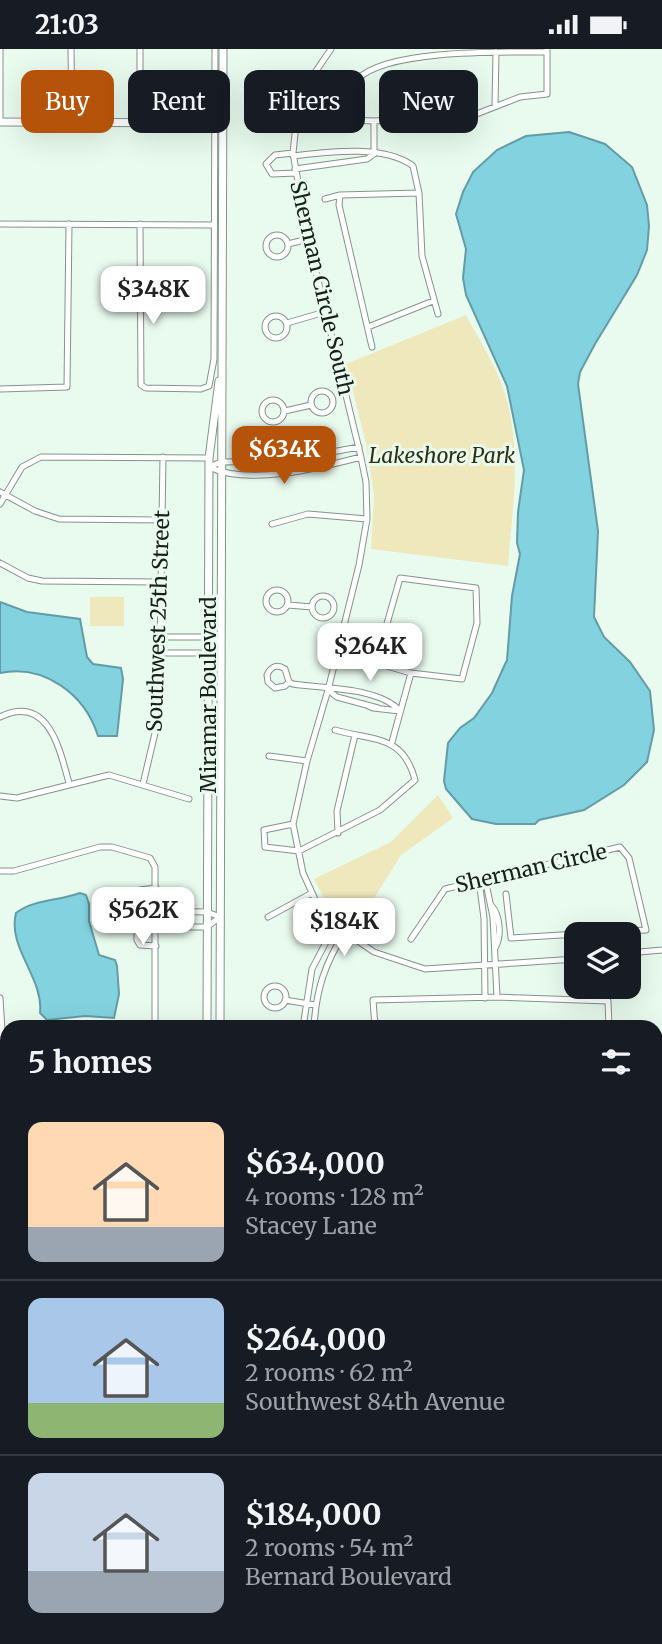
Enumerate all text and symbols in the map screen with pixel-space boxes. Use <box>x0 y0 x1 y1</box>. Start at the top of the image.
text: 21:03 <box>35 8 99 41</box>
chip: Buy <box>21 70 114 133</box>
chip: Rent <box>128 70 230 133</box>
chip: Filters <box>244 70 365 133</box>
chip: New <box>379 70 478 133</box>
street label: Sherman Circle South <box>284 178 360 398</box>
pin: $348K <box>104 267 202 326</box>
text: $348K <box>117 274 189 303</box>
pin: $634K <box>235 427 333 486</box>
text: $634K <box>248 434 320 463</box>
park label: Lakeshore Park <box>369 442 516 469</box>
street label: Southwest 25th Street <box>141 510 175 732</box>
street label: Miramar Boulevard <box>195 596 222 793</box>
pin: $264K <box>321 623 419 683</box>
text: $264K <box>333 631 407 660</box>
street label: Sherman Circle <box>453 837 609 899</box>
pin: $562K <box>94 887 192 947</box>
text: $562K <box>107 895 179 924</box>
pin: $184K <box>295 899 393 958</box>
text: $184K <box>309 906 379 935</box>
map controls <box>564 922 641 999</box>
button: layers <box>564 922 641 999</box>
text: 5 homes <box>28 1043 153 1081</box>
icon: filters <box>597 1043 635 1081</box>
text: $634,000 <box>245 1144 385 1182</box>
icon: home <box>84 1150 168 1234</box>
text: 4 rooms · 128 m² <box>245 1182 424 1211</box>
text: Stacey Lane <box>245 1211 377 1240</box>
text: $264,000 <box>245 1320 386 1358</box>
icon: home <box>84 1326 168 1410</box>
text: 2 rooms · 62 m² <box>245 1358 413 1387</box>
text: Southwest 84th Avenue <box>245 1387 505 1416</box>
text: $184,000 <box>245 1495 382 1533</box>
icon: home <box>84 1501 168 1585</box>
text: 2 rooms · 54 m² <box>245 1533 413 1562</box>
text: Bernard Boulevard <box>245 1562 452 1591</box>

